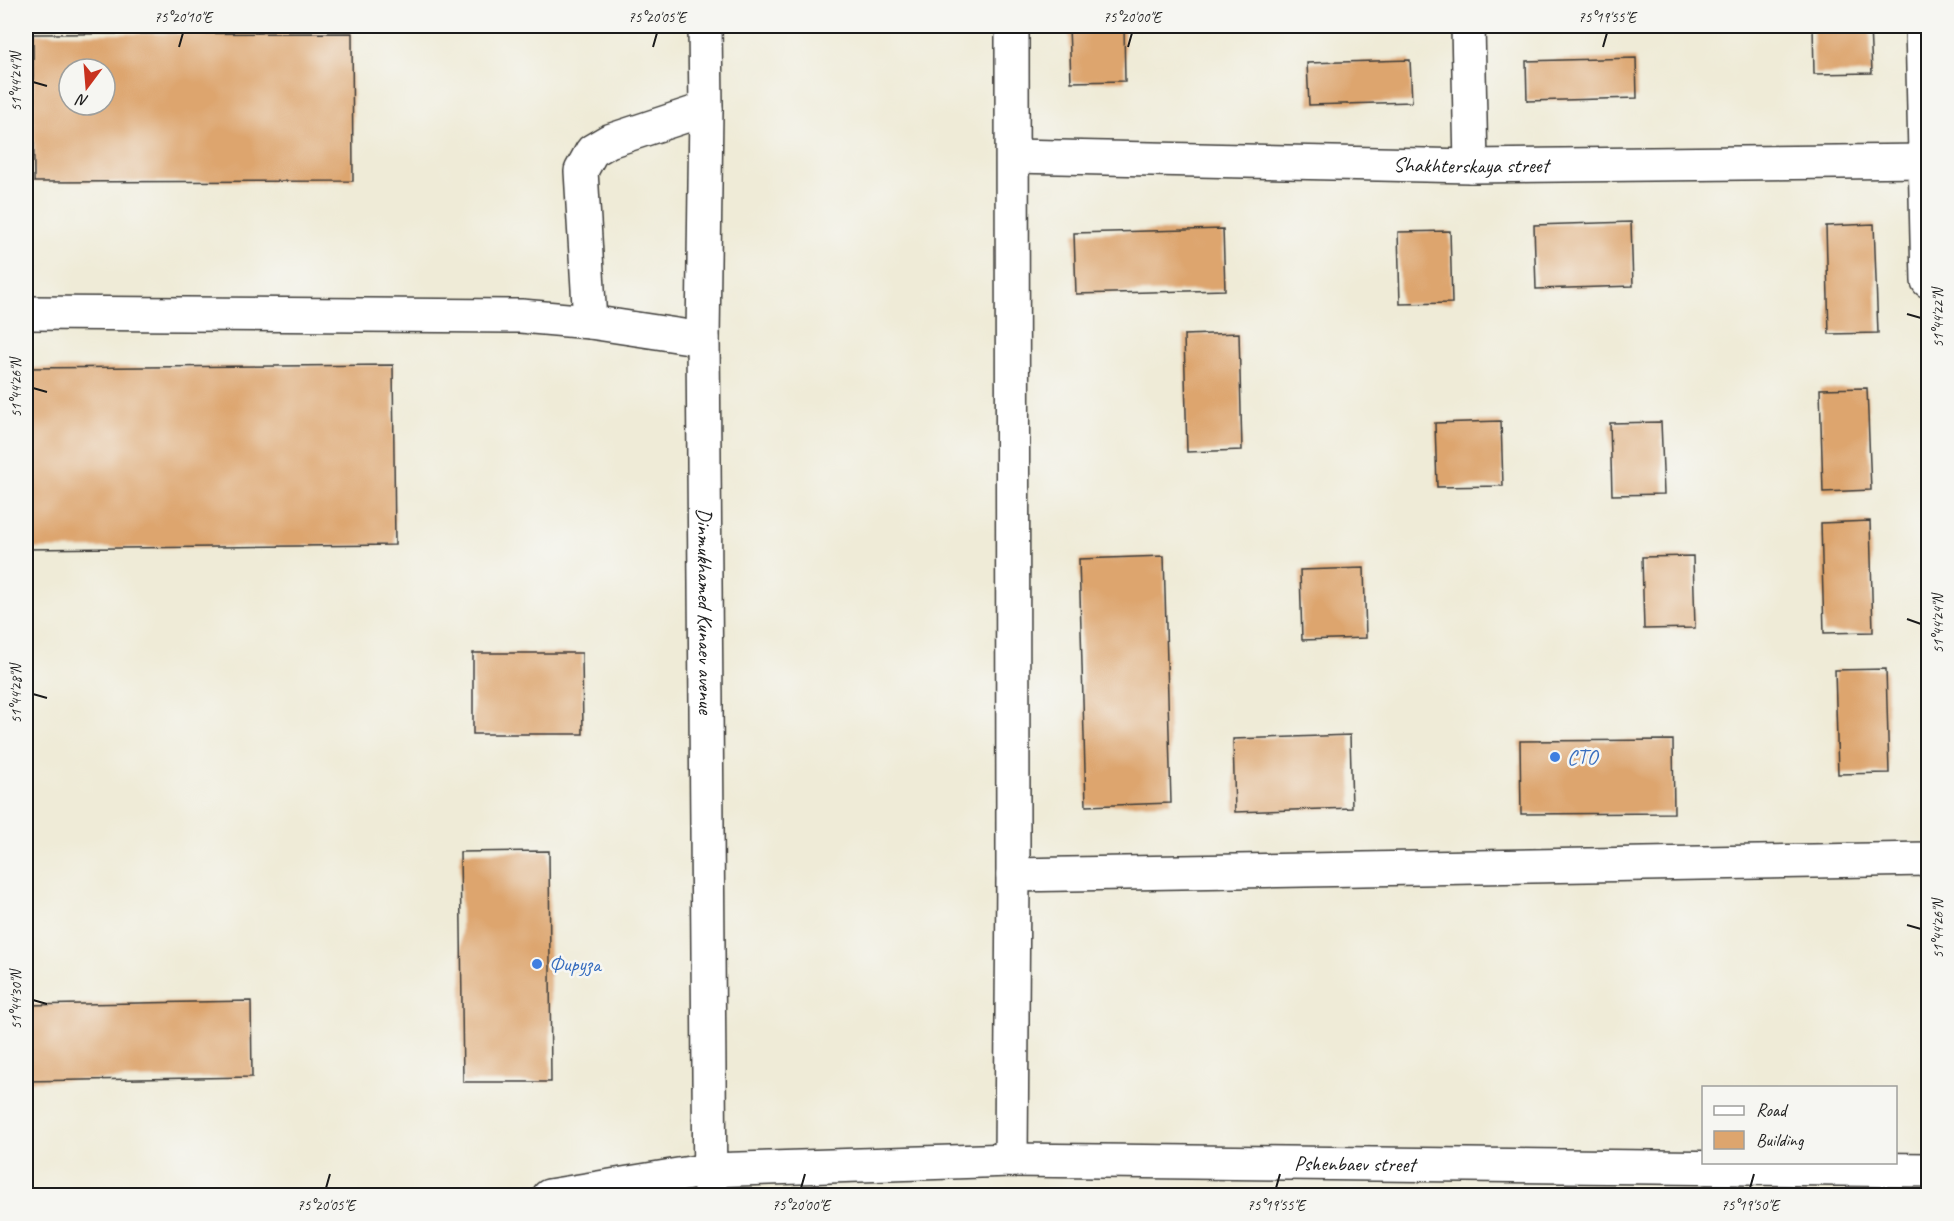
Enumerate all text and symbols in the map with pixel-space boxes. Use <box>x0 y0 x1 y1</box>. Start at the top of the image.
text: 75°20'10"E <box>154 8 214 27</box>
text: 75°20'05"E <box>628 8 688 27</box>
text: 75°20'00"E <box>1103 8 1163 27</box>
text: 75°19'55"E <box>1578 8 1638 27</box>
text: 51°44'24"N <box>7 49 26 112</box>
north arrow <box>57 57 117 117</box>
text: N <box>73 89 91 111</box>
street label: Shakhterskaya street <box>1393 151 1552 179</box>
text: 51°44'22"N <box>1929 285 1948 348</box>
text: 51°44'26"N <box>7 355 26 418</box>
street label: Dinmukhamed Kunaev avenue <box>691 508 719 715</box>
text: 51°44'24"N <box>1929 591 1948 654</box>
text: 51°44'28"N <box>7 661 26 724</box>
place label: СТО <box>1567 744 1600 770</box>
marker: СТО <box>1548 750 1562 764</box>
text: 51°44'26"N <box>1929 896 1948 959</box>
place label: Фируза <box>549 951 603 977</box>
marker: Фируза <box>530 957 544 971</box>
text: 51°44'30"N <box>7 967 26 1030</box>
legend <box>1702 1086 1897 1164</box>
text: Road <box>1756 1099 1789 1121</box>
text: Building <box>1756 1129 1805 1151</box>
street label: Pshenbaev street <box>1294 1150 1418 1177</box>
text: 75°20'05"E <box>297 1196 357 1215</box>
text: 75°20'00"E <box>772 1196 832 1215</box>
text: 75°19'55"E <box>1247 1196 1307 1215</box>
text: 75°19'50"E <box>1721 1196 1781 1215</box>

